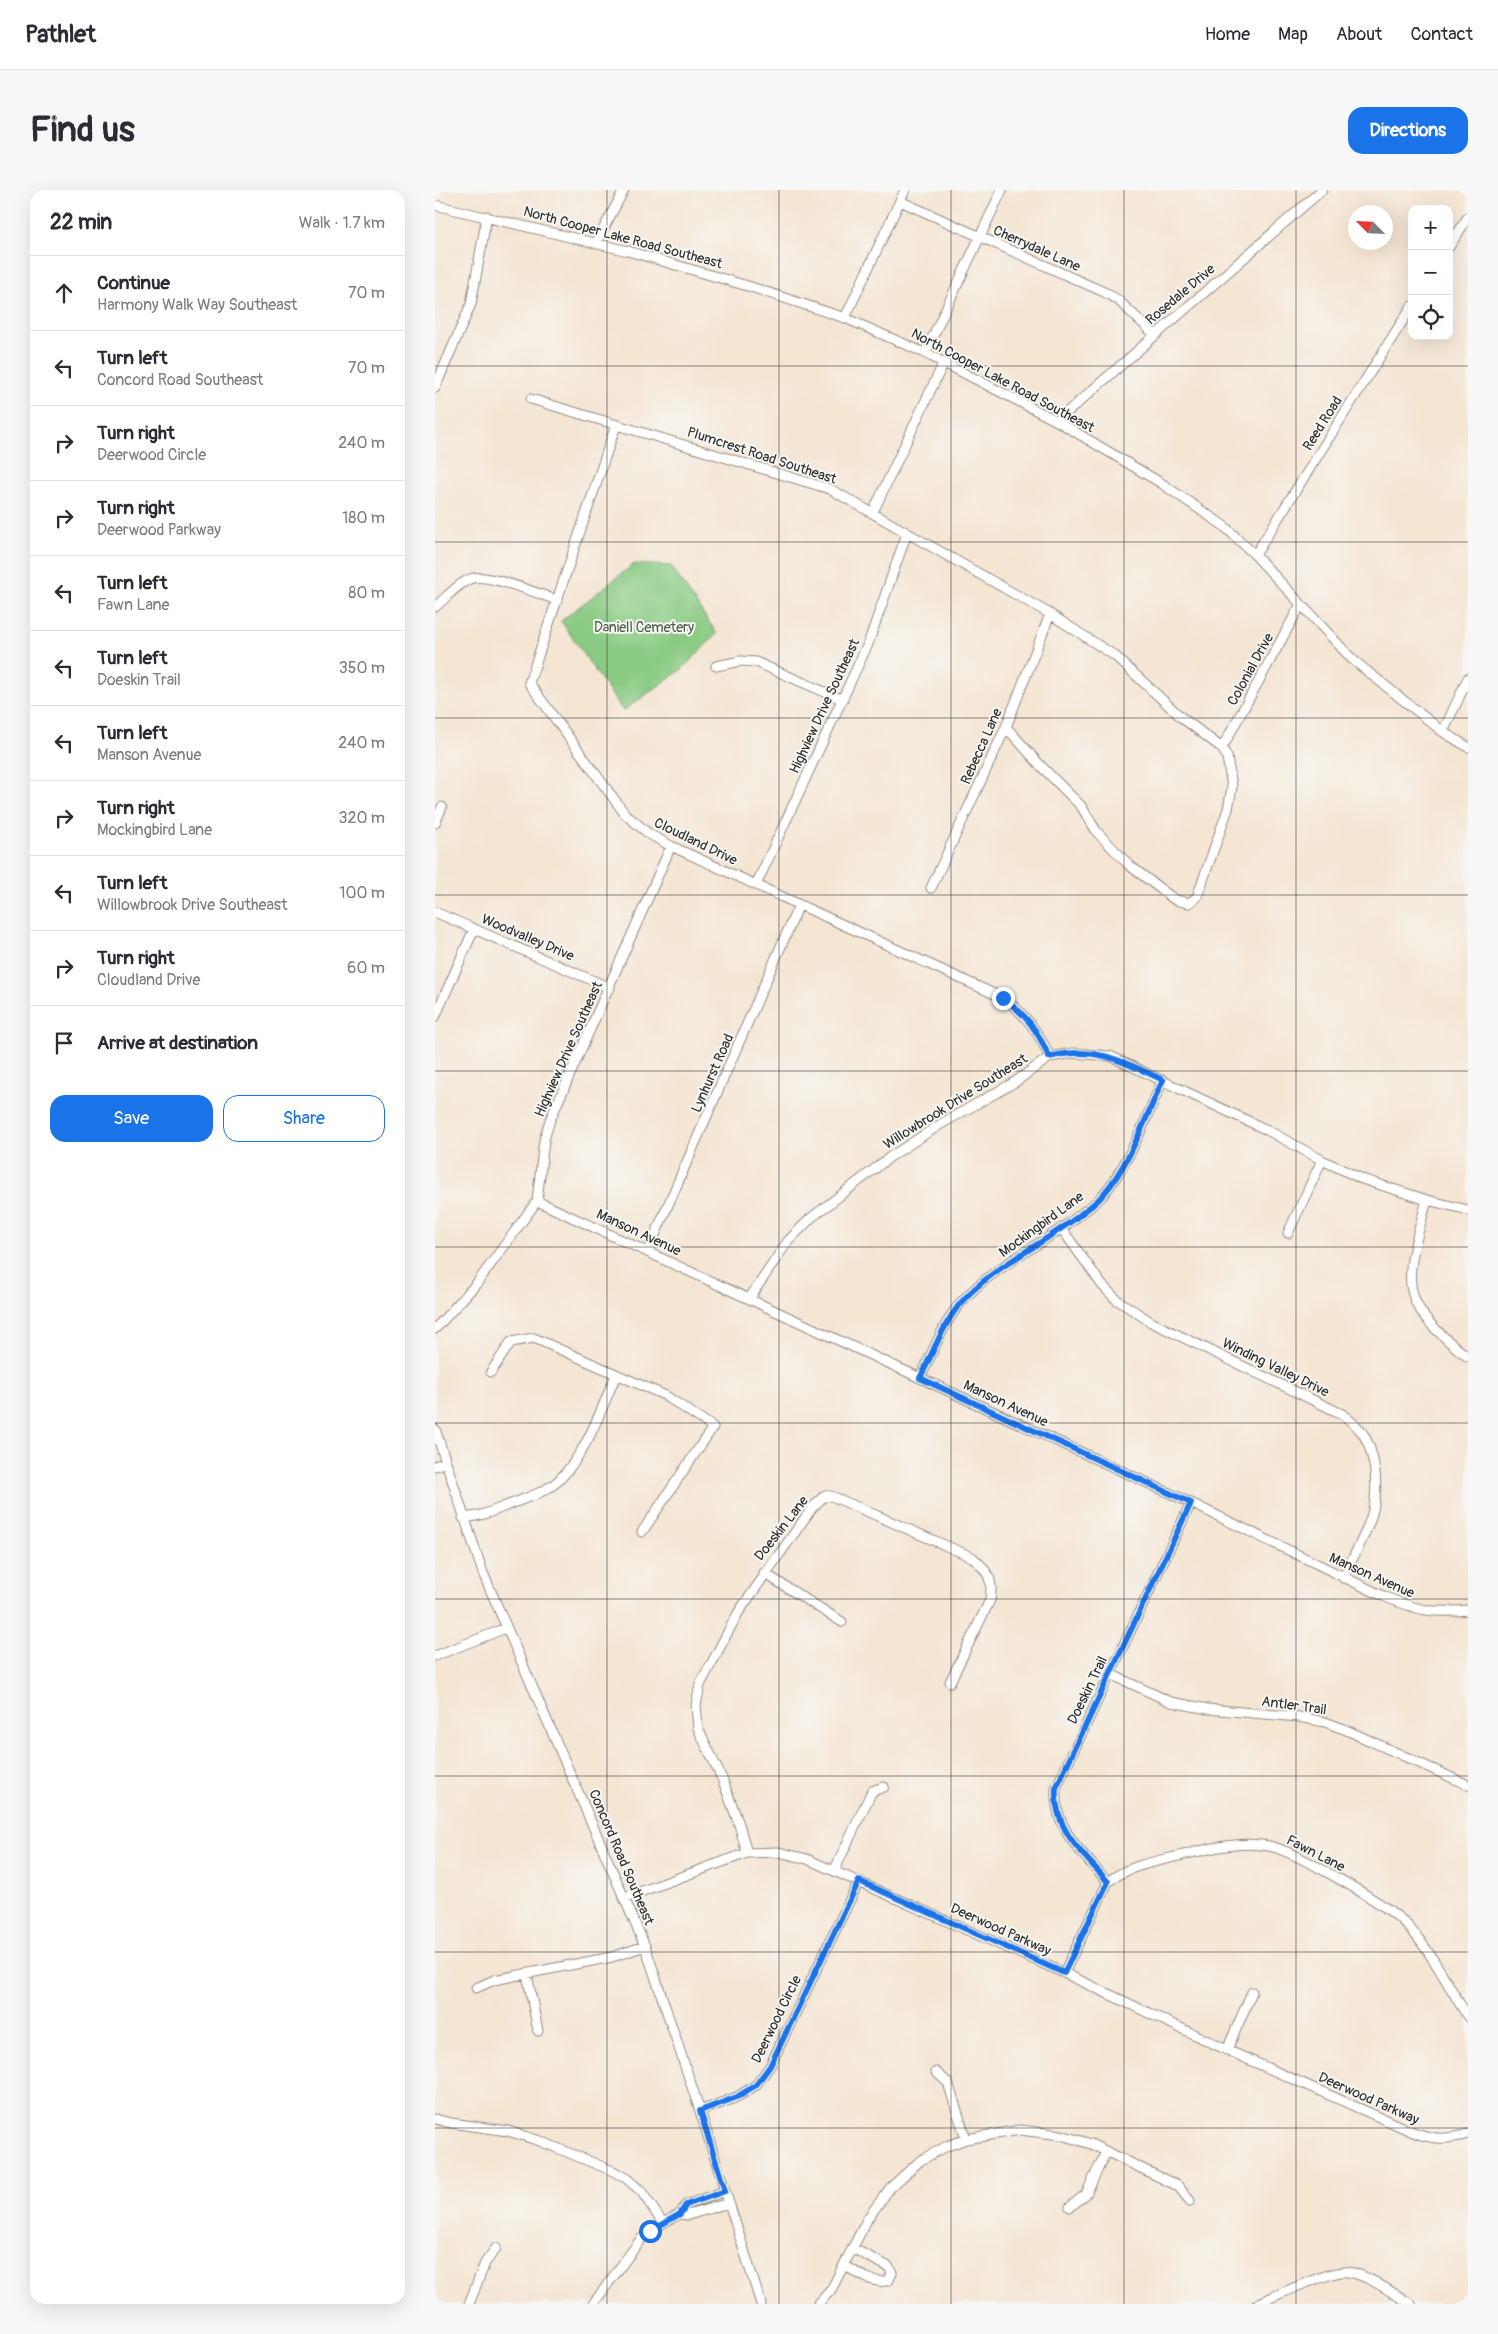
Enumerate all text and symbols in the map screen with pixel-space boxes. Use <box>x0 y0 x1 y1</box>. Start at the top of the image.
text: Pathlet <box>25 20 96 49</box>
text: Home <box>1205 23 1250 46</box>
text: Map <box>1278 23 1308 46</box>
text: About <box>1336 23 1382 46</box>
text: Contact <box>1410 23 1473 46</box>
button: Directions <box>1348 107 1468 154</box>
text: Find us <box>30 108 135 152</box>
street label: North Cooper Lake Road Southeast <box>522 203 724 272</box>
north arrow <box>1348 205 1393 250</box>
map controls <box>1408 205 1453 340</box>
button: + <box>1408 205 1453 250</box>
text: 22 min <box>50 209 112 236</box>
text: Walk · 1.7 km <box>299 213 385 233</box>
street label: Cherrydale Lane <box>991 222 1083 275</box>
button: − <box>1408 250 1453 295</box>
street label: Rosedale Drive <box>1142 260 1219 328</box>
text: Continue <box>97 271 170 295</box>
icon: ahead <box>50 279 78 307</box>
text: 70 m <box>348 283 385 303</box>
text: Harmony Walk Way Southeast <box>97 295 297 315</box>
button: locate <box>1408 295 1453 340</box>
street label: North Cooper Lake Road Southeast <box>908 325 1098 436</box>
text: Turn left <box>97 346 167 370</box>
icon: left <box>50 354 78 382</box>
text: 70 m <box>348 358 385 378</box>
text: Concord Road Southeast <box>97 370 263 390</box>
street label: Reed Road <box>1299 393 1346 454</box>
text: Turn right <box>97 421 175 445</box>
street label: Plumcrest Road Southeast <box>685 423 839 488</box>
icon: right <box>50 429 78 457</box>
text: 240 m <box>338 433 385 453</box>
text: Deerwood Circle <box>97 445 206 465</box>
text: Turn right <box>97 496 175 520</box>
icon: right <box>50 504 78 532</box>
text: 180 m <box>342 508 385 528</box>
text: Deerwood Parkway <box>97 520 221 540</box>
text: Turn left <box>97 571 167 595</box>
icon: left <box>50 579 78 607</box>
text: 80 m <box>348 583 385 603</box>
text: Fawn Lane <box>97 595 169 615</box>
park label: Daniell Cemetery <box>594 619 694 636</box>
street label: Colonial Drive <box>1224 630 1277 708</box>
street label: Highview Drive Southeast <box>786 636 863 776</box>
text: Turn left <box>97 646 167 670</box>
icon: left <box>50 654 78 682</box>
text: 350 m <box>339 658 385 678</box>
text: Doeskin Trail <box>97 670 181 690</box>
street label: Rebecca Lane <box>957 705 1006 787</box>
text: Turn left <box>97 721 167 745</box>
icon: left <box>50 729 78 757</box>
text: 240 m <box>338 733 385 753</box>
text: Manson Avenue <box>97 745 202 765</box>
text: Turn right <box>97 796 175 820</box>
icon: right <box>50 804 78 832</box>
text: 320 m <box>339 808 385 828</box>
street label: Cloudland Drive <box>651 814 740 869</box>
text: Mockingbird Lane <box>97 820 212 840</box>
text: Turn left <box>97 871 167 895</box>
icon: left <box>50 879 78 907</box>
text: 100 m <box>339 883 385 903</box>
text: Willowbrook Drive Southeast <box>97 895 287 915</box>
street label: Woodvalley Drive <box>479 910 577 965</box>
text: Turn right <box>97 946 175 970</box>
icon: right <box>50 954 78 982</box>
text: 60 m <box>347 958 385 978</box>
text: Cloudland Drive <box>97 970 200 990</box>
street label: Highview Drive Southeast <box>531 979 606 1120</box>
route end <box>992 987 1015 1010</box>
icon: arrive <box>50 1029 78 1057</box>
text: Arrive at destination <box>97 1031 258 1055</box>
street label: Lynhurst Road <box>688 1031 737 1115</box>
street label: Willowbrook Drive Southeast <box>880 1050 1031 1153</box>
button: Save <box>50 1095 213 1142</box>
button: Share <box>223 1095 385 1142</box>
street label: Mockingbird Lane <box>996 1188 1087 1261</box>
street label: Manson Avenue <box>594 1205 684 1260</box>
street label: Winding Valley Drive <box>1220 1334 1332 1401</box>
street label: Manson Avenue <box>961 1376 1051 1431</box>
street label: Doeskin Lane <box>751 1492 812 1564</box>
street label: Manson Avenue <box>1327 1549 1417 1602</box>
street label: Doeskin Trail <box>1064 1654 1111 1727</box>
street label: Antler Trail <box>1260 1693 1328 1718</box>
street label: Concord Road Southeast <box>585 1787 658 1928</box>
street label: Fawn Lane <box>1284 1831 1348 1875</box>
street label: Deerwood Parkway <box>948 1900 1054 1959</box>
street label: Deerwood Circle <box>748 1973 805 2066</box>
street label: Deerwood Parkway <box>1316 2069 1422 2128</box>
route start <box>639 2220 662 2243</box>

